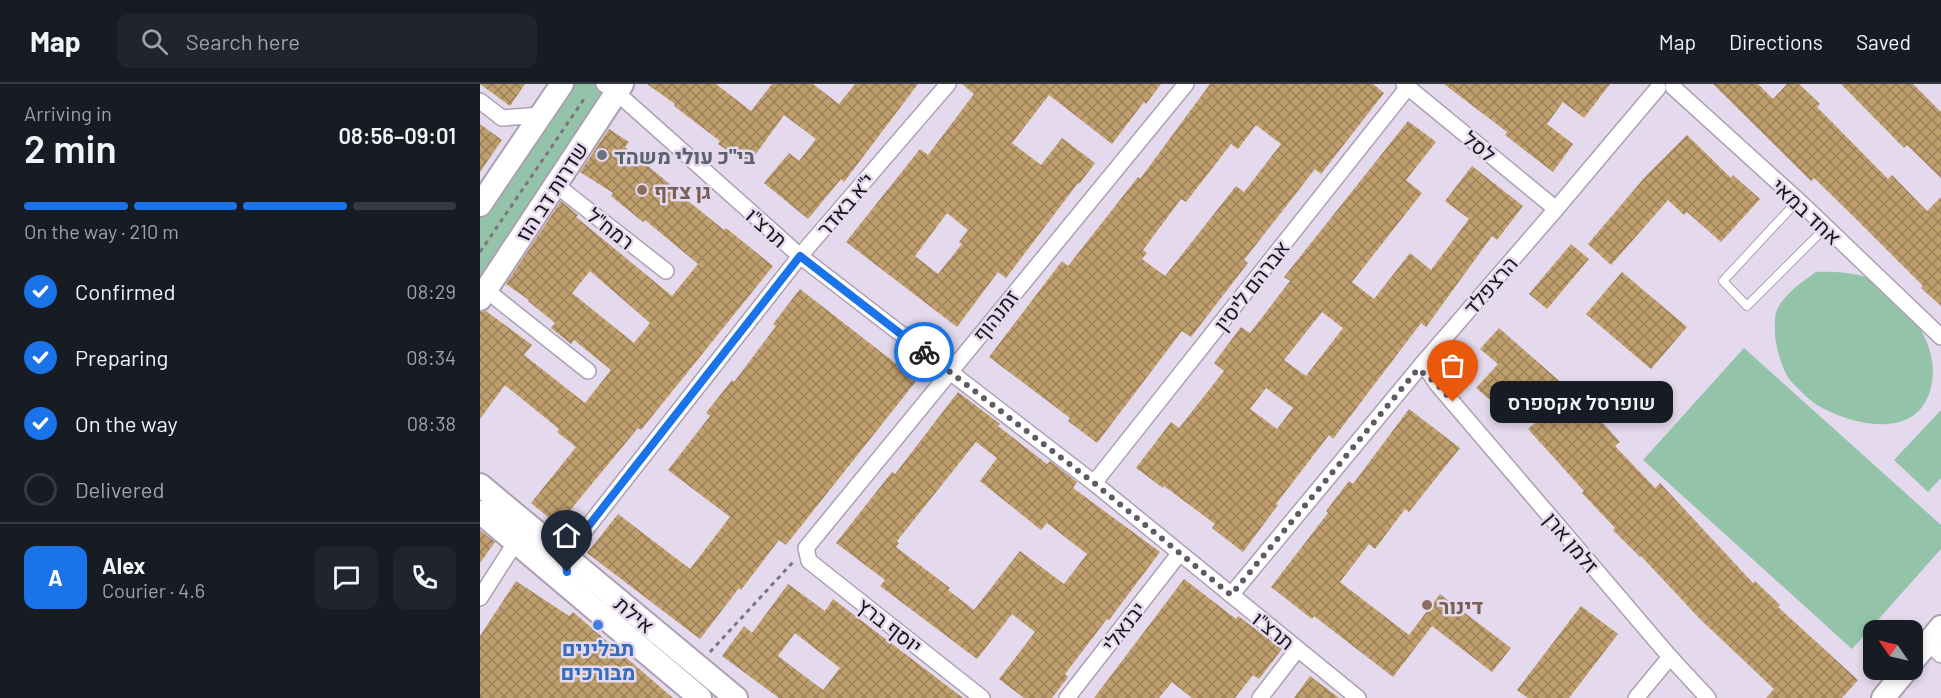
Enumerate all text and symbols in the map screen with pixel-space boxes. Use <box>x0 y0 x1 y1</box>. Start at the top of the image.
search box <box>117 14 537 68</box>
text: Map <box>30 24 81 58</box>
icon: search <box>138 25 171 58</box>
text: Search here <box>186 28 300 54</box>
text: Map <box>1659 29 1696 54</box>
text: Directions <box>1729 29 1823 54</box>
text: Saved <box>1856 29 1911 54</box>
text: Arriving in <box>24 101 112 125</box>
text: 08:56–09:01 <box>339 122 456 148</box>
text: 2 min <box>24 124 117 171</box>
street label: לסל <box>1459 125 1502 167</box>
street label: שדרות דב הוז <box>510 137 592 245</box>
place label: בי"כ עולי משהד <box>614 143 756 168</box>
marker: בי"כ עולי משהד <box>595 148 609 162</box>
street label: י"א באדר <box>811 167 879 241</box>
street label: אחד במאי <box>1767 173 1847 249</box>
place label: גן צדף <box>654 178 711 203</box>
marker: גן צדף <box>635 183 649 197</box>
street label: רמח"ל <box>583 202 639 254</box>
street label: תרצ"ו <box>741 202 793 252</box>
text: On the way · 210 m <box>24 219 179 243</box>
street label: אברהם ליסין <box>1208 235 1294 335</box>
street label: הרצפלד <box>1458 251 1522 319</box>
icon: check <box>24 275 57 308</box>
text: Confirmed <box>75 278 175 304</box>
text: 08:29 <box>406 279 456 303</box>
street label: זמנהוף <box>967 284 1023 346</box>
courier <box>894 322 954 382</box>
icon: bike <box>908 336 941 369</box>
pin <box>1427 340 1478 402</box>
icon: check <box>24 341 57 374</box>
text: Preparing <box>75 344 168 370</box>
text: 08:34 <box>406 345 456 369</box>
icon: bag <box>1436 349 1469 382</box>
callout: שופרסל אקספרס <box>1489 381 1672 423</box>
text: שופרסל אקספרס <box>1508 390 1655 414</box>
icon: check <box>24 407 57 440</box>
text: On the way <box>75 410 178 436</box>
text: 08:38 <box>407 411 456 435</box>
text: Delivered <box>75 476 164 502</box>
street label: זלמן ארן <box>1539 507 1605 577</box>
pin <box>541 510 592 572</box>
icon: home <box>550 519 583 552</box>
button: chat <box>315 546 378 609</box>
button: phone <box>393 546 456 609</box>
text: Alex <box>102 552 145 578</box>
text: A <box>48 564 63 590</box>
text: Courier · 4.6 <box>102 578 205 602</box>
street label: אילת <box>610 590 660 638</box>
street label: יוסף ברץ <box>853 592 927 658</box>
place label: דינור <box>1439 593 1484 618</box>
street label: יבנאלי <box>1096 596 1150 656</box>
marker: דינור <box>1420 598 1434 612</box>
street label: תרצ"ו <box>1248 606 1300 654</box>
marker: תבלינים מבורכים <box>591 618 605 632</box>
north arrow <box>1863 620 1923 680</box>
map controls <box>1863 620 1923 680</box>
place label: תבלינים מבורכים <box>561 635 635 684</box>

